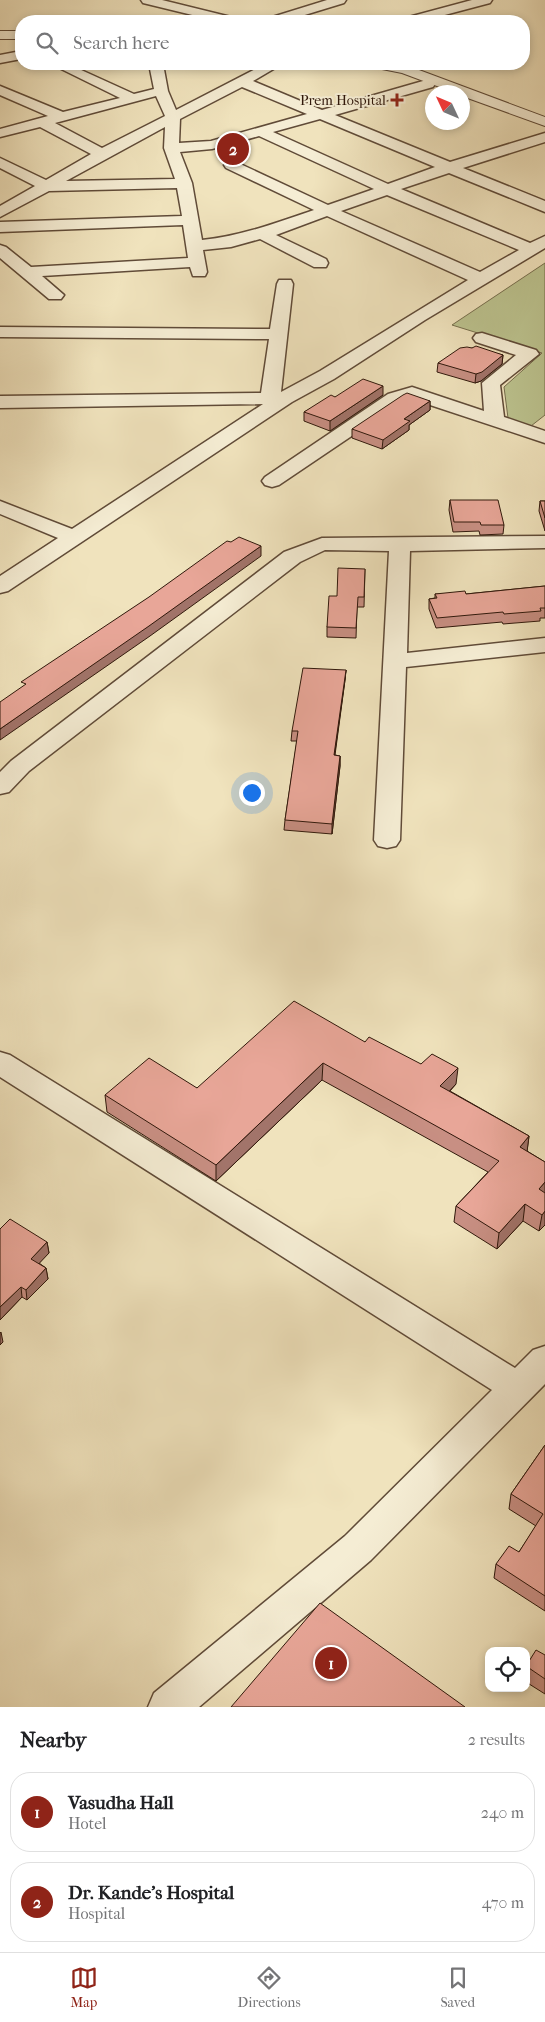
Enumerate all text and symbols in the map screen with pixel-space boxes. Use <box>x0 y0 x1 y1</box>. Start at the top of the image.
search box <box>15 15 530 70</box>
icon: search <box>33 29 61 57</box>
text: Search here <box>73 32 169 54</box>
north arrow <box>425 85 470 130</box>
place label: Prem Hospital <box>300 92 386 109</box>
marker: Prem Hospital <box>390 93 404 107</box>
pin: 2 <box>217 130 249 168</box>
your location <box>239 780 265 806</box>
pin: 1 <box>315 1644 347 1682</box>
map controls <box>485 1647 530 1692</box>
button: locate <box>485 1647 530 1692</box>
text: Nearby <box>20 1728 86 1752</box>
text: 2 results <box>468 1730 525 1749</box>
text: Vasudha Hall <box>68 1792 174 1814</box>
text: 1 <box>34 1803 40 1822</box>
text: 240 m <box>481 1803 524 1822</box>
text: Hotel <box>68 1814 106 1833</box>
text: Dr. Kande's Hospital <box>68 1882 234 1904</box>
text: 2 <box>33 1893 41 1912</box>
text: 470 m <box>482 1893 524 1912</box>
text: Hospital <box>68 1904 125 1923</box>
tab: Map <box>70 1964 98 2011</box>
tab: Directions <box>238 1964 301 2011</box>
tab: Saved <box>440 1964 475 2011</box>

